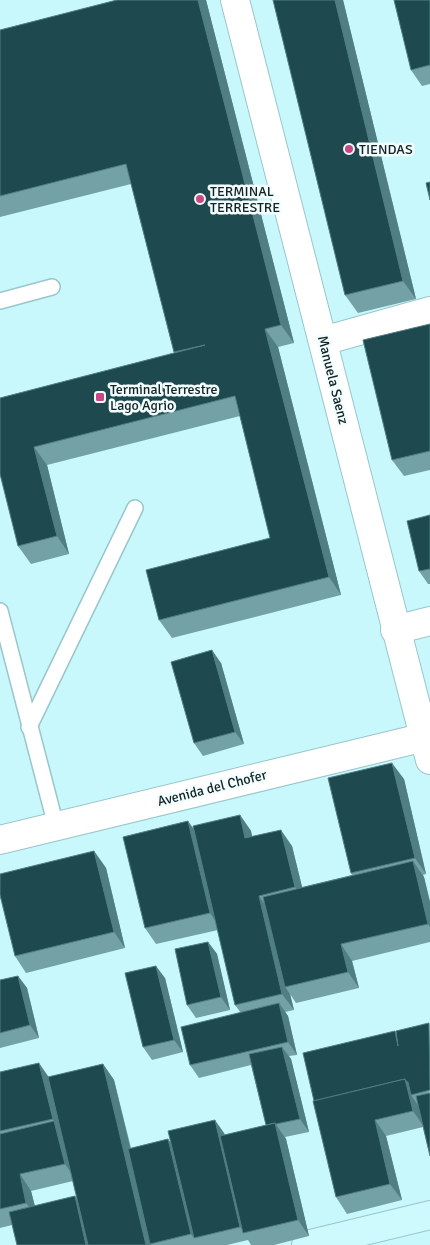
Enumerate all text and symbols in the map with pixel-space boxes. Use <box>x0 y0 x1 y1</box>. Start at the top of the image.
place label: TIENDAS <box>359 141 413 158</box>
marker: TIENDAS <box>343 143 355 155</box>
place label: TERMINAL TERRESTRE <box>210 183 280 216</box>
marker: TERMINAL TERRESTRE <box>194 193 206 205</box>
street label: Manuela Saenz <box>314 334 352 426</box>
place label: Terminal Terrestre Lago Agrio <box>110 381 217 414</box>
marker: Terminal Terrestre Lago Agrio <box>94 391 106 403</box>
street label: Avenida del Chofer <box>156 766 269 810</box>

